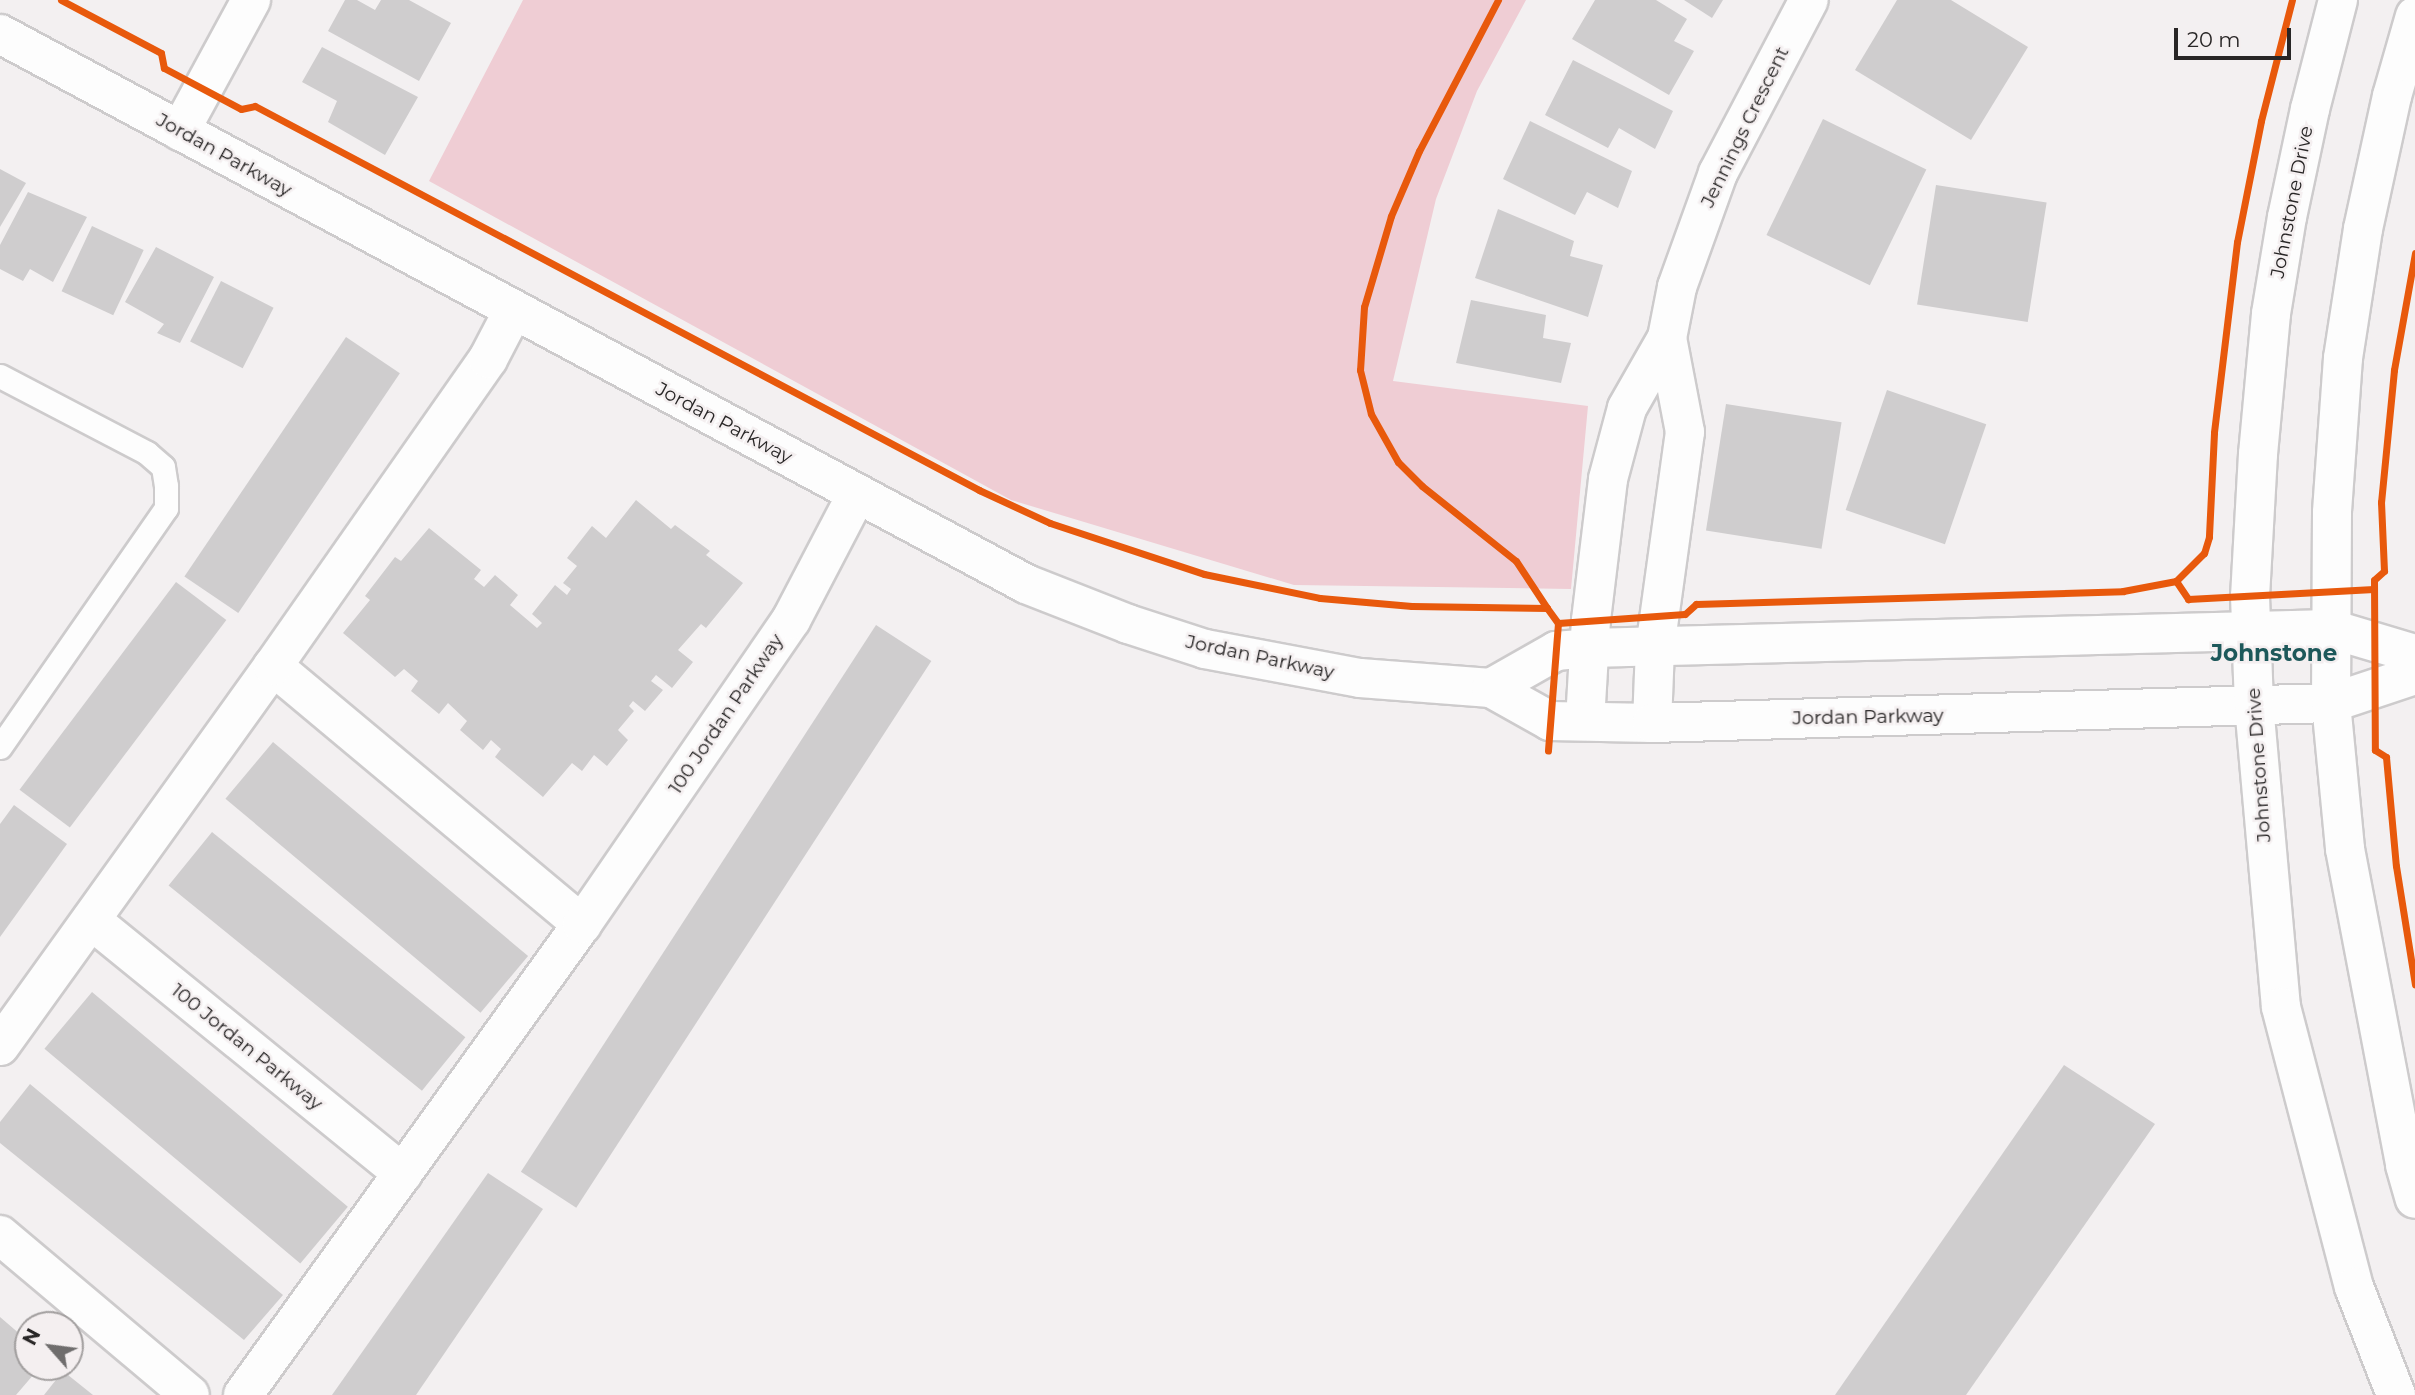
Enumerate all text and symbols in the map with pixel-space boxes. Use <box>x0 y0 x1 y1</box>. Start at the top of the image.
scale bar <box>2177 14 2294 58</box>
text: 20 m <box>2187 27 2241 52</box>
street label: Jennings Crescent <box>1696 43 1794 211</box>
street label: Jordan Parkway <box>152 108 296 202</box>
street label: Johnstone Drive <box>2266 124 2318 280</box>
street label: Jordan Parkway <box>652 377 796 469</box>
street label: 100 Jordan Parkway <box>664 630 788 798</box>
street label: Jordan Parkway <box>1184 630 1336 684</box>
district label: Johnstone <box>2211 639 2337 667</box>
street label: Johnstone Drive <box>2242 687 2276 843</box>
street label: Jordan Parkway <box>1792 704 1944 730</box>
street label: 100 Jordan Parkway <box>167 979 327 1115</box>
north arrow <box>14 1311 84 1381</box>
text: N <box>18 1325 46 1349</box>

